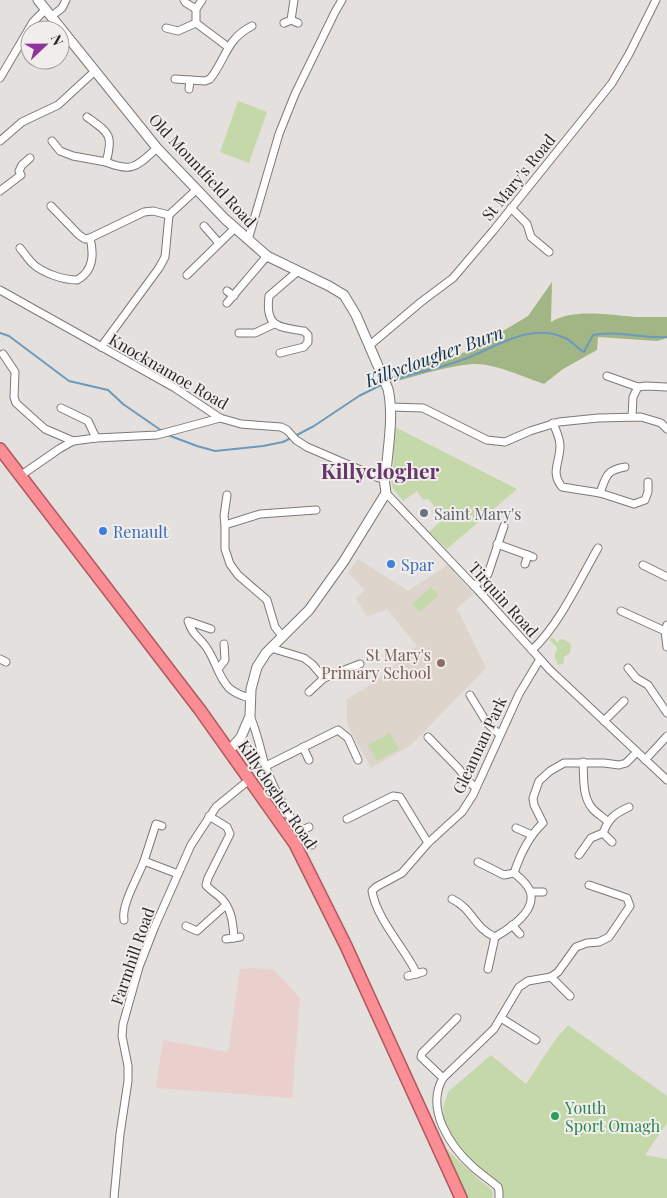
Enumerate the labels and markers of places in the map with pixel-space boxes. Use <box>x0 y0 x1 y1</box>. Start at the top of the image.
place label: Saint Mary's <box>434 503 521 524</box>
marker: Saint Mary's <box>418 507 430 519</box>
place label: Renault <box>113 521 169 542</box>
marker: Renault <box>97 525 109 537</box>
place label: Spar <box>401 554 434 575</box>
marker: Spar <box>385 558 397 570</box>
place label: St Mary's Primary School <box>321 644 431 683</box>
marker: St Mary's Primary School <box>435 657 447 669</box>
place label: Youth Sport Omagh <box>564 1097 661 1136</box>
marker: Youth Sport Omagh <box>549 1110 561 1122</box>

